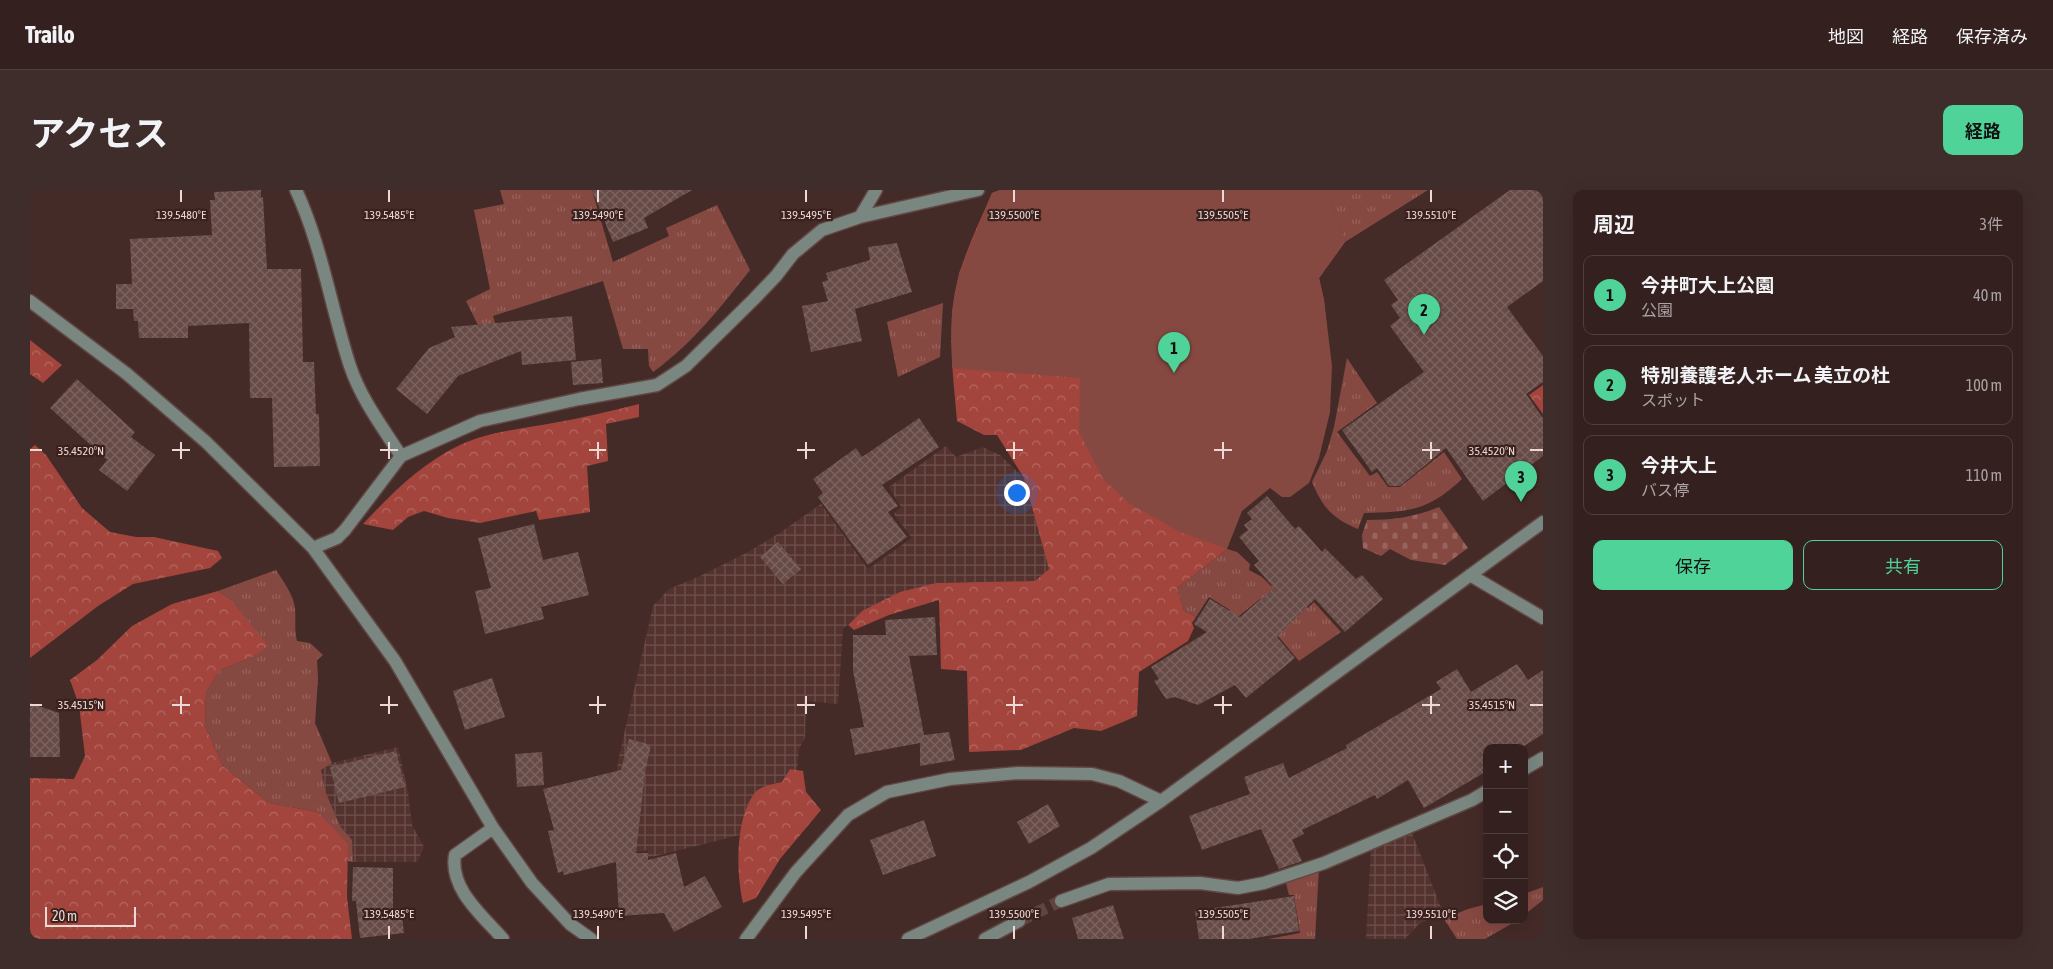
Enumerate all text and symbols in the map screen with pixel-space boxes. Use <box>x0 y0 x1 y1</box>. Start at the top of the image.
text: Trailo <box>25 21 75 48</box>
text: 地図 <box>1828 26 1864 47</box>
text: 経路 <box>1892 26 1928 47</box>
text: 保存済み <box>1956 26 2028 47</box>
button: 経路 <box>1943 105 2023 155</box>
text: アクセス <box>30 113 168 153</box>
text: 139.5480°E <box>156 208 206 222</box>
text: 139.5485°E <box>364 208 414 222</box>
text: 139.5490°E <box>573 208 623 222</box>
text: 139.5495°E <box>781 208 831 222</box>
text: 139.5500°E <box>989 208 1039 222</box>
text: 139.5505°E <box>1198 208 1248 222</box>
text: 139.5510°E <box>1406 208 1456 222</box>
text: 周辺 <box>1593 212 1635 236</box>
text: 3件 <box>1979 215 2003 233</box>
text: 今井町大上公園 <box>1641 274 1774 296</box>
text: 1 <box>1606 286 1614 304</box>
text: 40 m <box>1973 286 2002 304</box>
pin: 2 <box>1408 294 1440 335</box>
text: 公園 <box>1641 301 1673 319</box>
pin: 1 <box>1158 332 1190 373</box>
text: 特別養護老人ホーム 美立の杜 <box>1641 364 1890 386</box>
text: 2 <box>1606 376 1614 394</box>
text: 100 m <box>1966 376 2002 394</box>
text: スポット <box>1641 391 1705 409</box>
text: 35.4520°N <box>58 444 104 458</box>
text: 35.4520°N <box>1469 444 1515 458</box>
text: 今井大上 <box>1641 454 1717 476</box>
pin: 3 <box>1505 461 1537 502</box>
text: 3 <box>1606 466 1614 484</box>
text: 110 m <box>1966 466 2002 484</box>
your location <box>1004 480 1030 506</box>
text: バス停 <box>1641 481 1689 499</box>
button: 保存 <box>1593 540 1793 590</box>
button: 共有 <box>1803 540 2003 590</box>
text: 35.4515°N <box>58 698 104 712</box>
text: 35.4515°N <box>1469 698 1515 712</box>
map controls <box>1483 744 1528 924</box>
button: + <box>1483 744 1528 789</box>
button: − <box>1483 789 1528 834</box>
button: locate <box>1483 834 1528 879</box>
button: layers <box>1483 879 1528 924</box>
scale bar <box>45 904 136 927</box>
text: 139.5485°E <box>364 907 414 921</box>
text: 139.5490°E <box>573 907 623 921</box>
text: 139.5495°E <box>781 907 831 921</box>
text: 139.5500°E <box>989 907 1039 921</box>
text: 139.5505°E <box>1198 907 1248 921</box>
text: 139.5510°E <box>1406 907 1456 921</box>
text: 20 m <box>52 908 77 924</box>

